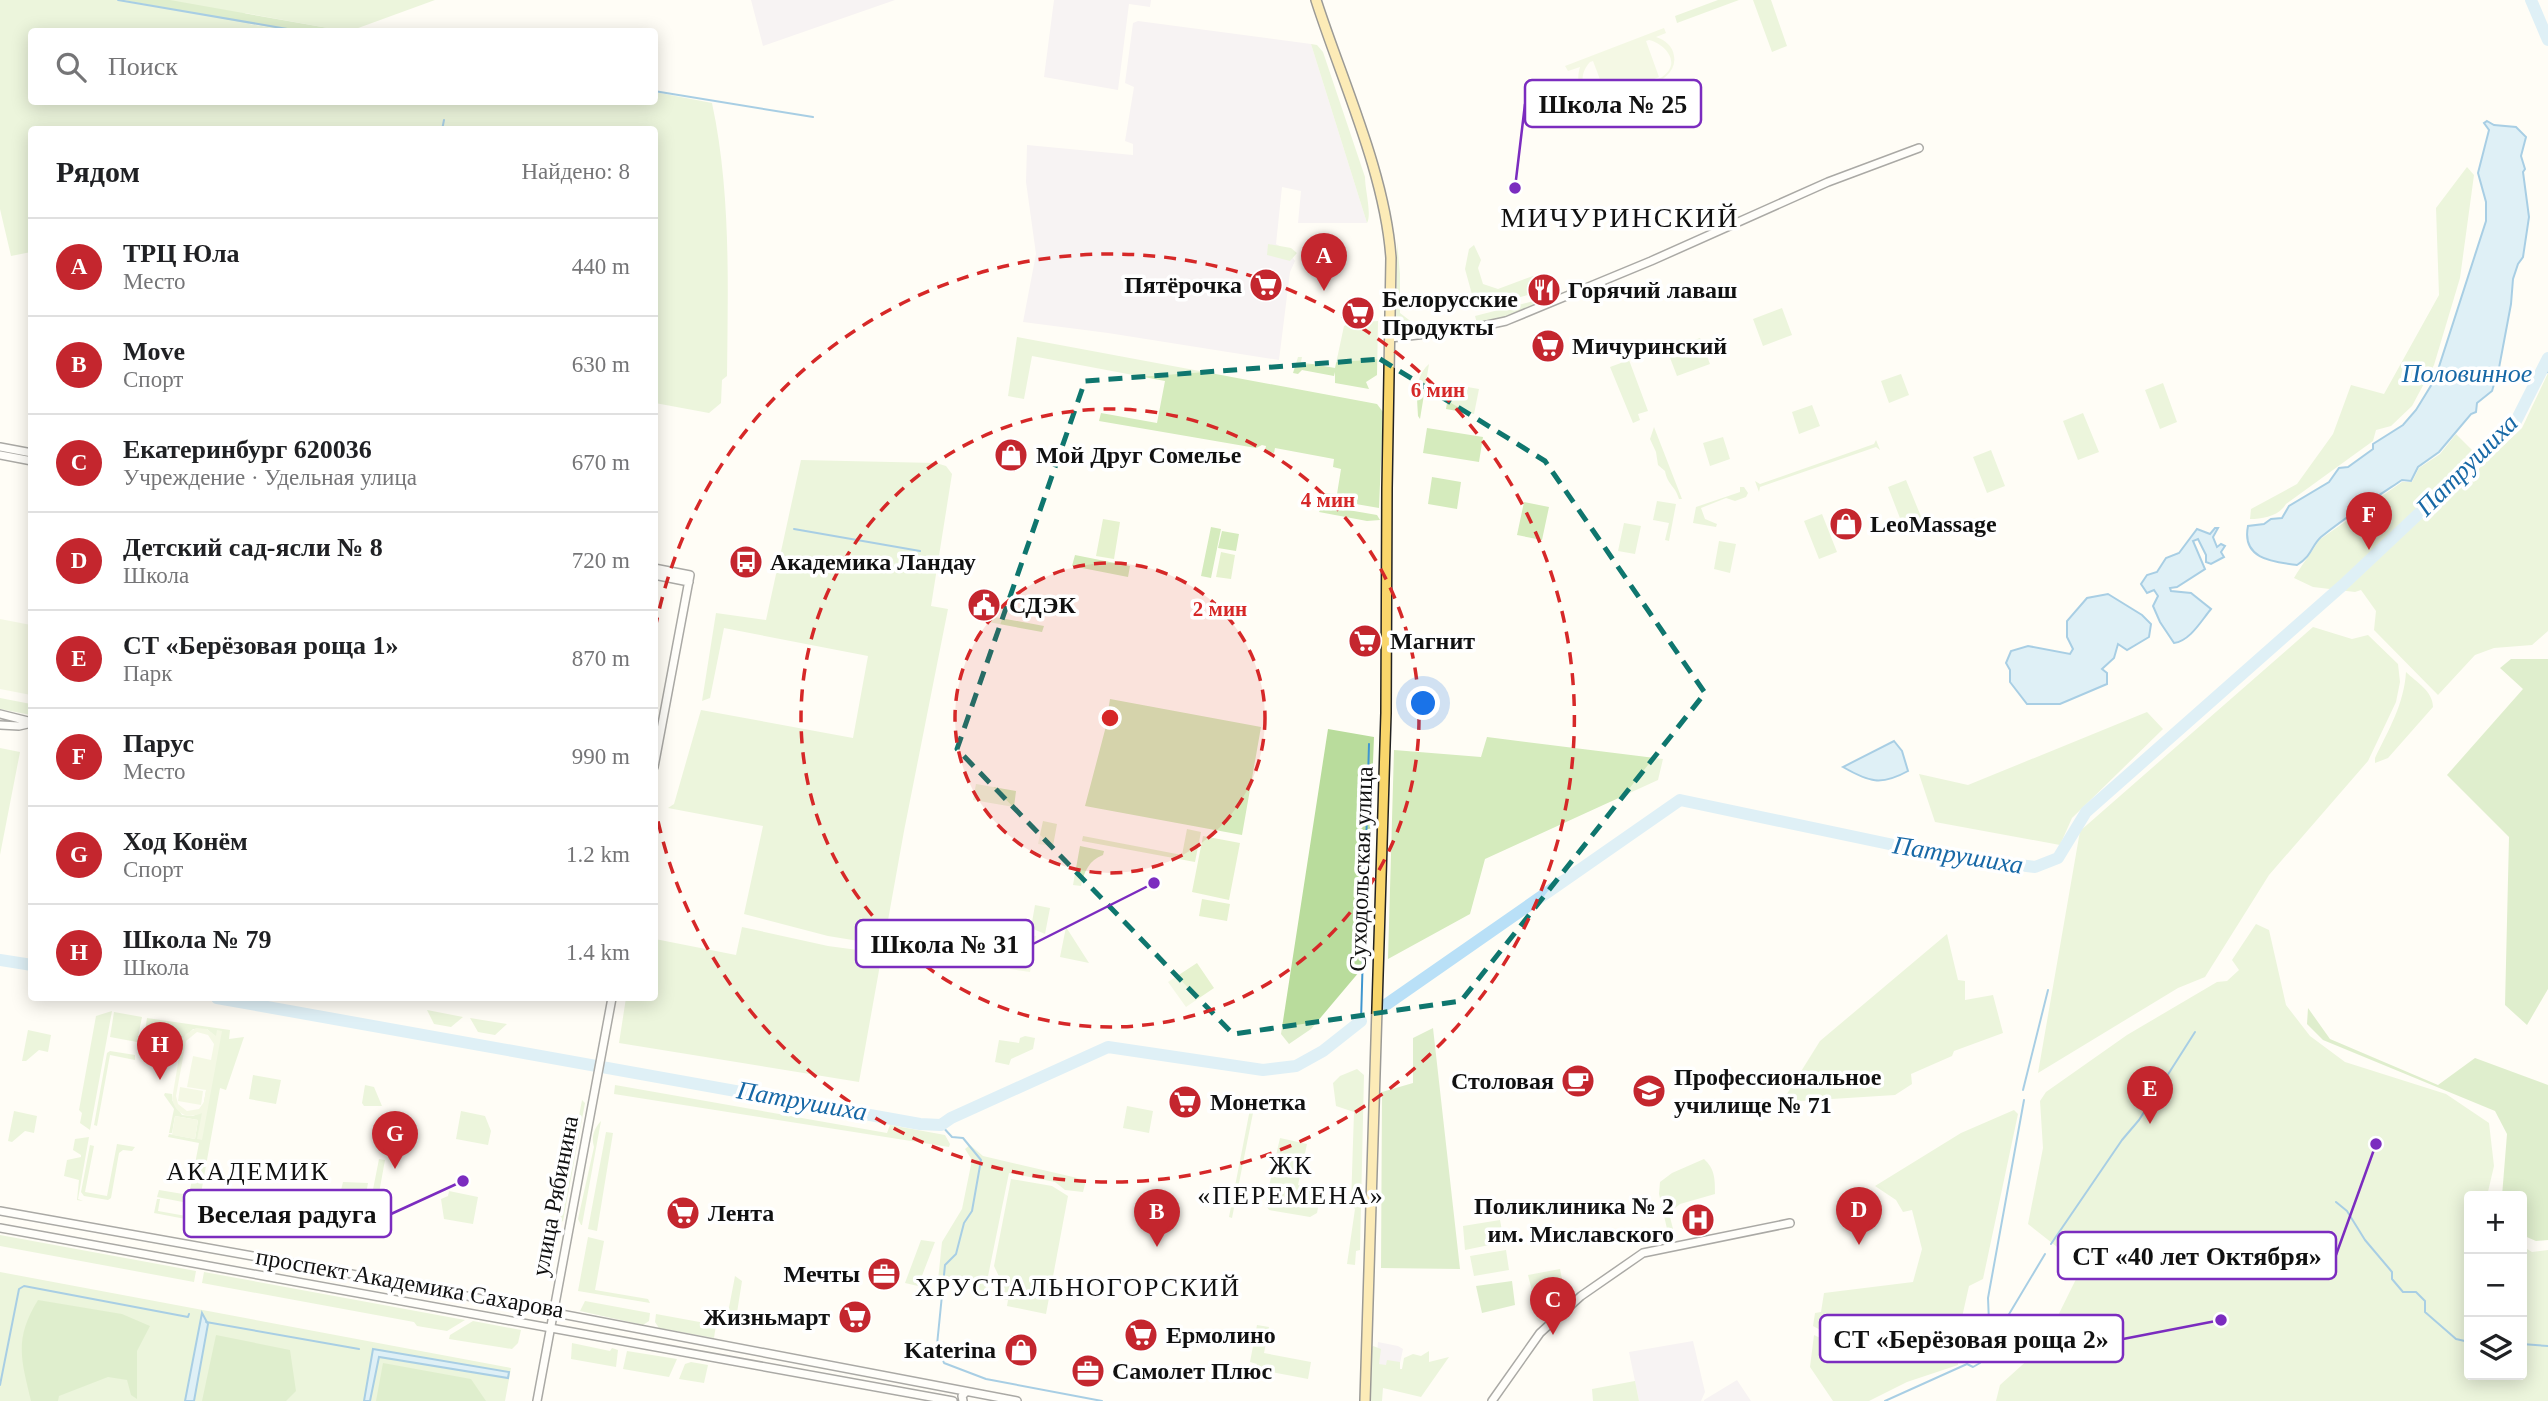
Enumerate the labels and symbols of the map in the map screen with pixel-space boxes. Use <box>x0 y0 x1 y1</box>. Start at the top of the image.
callout: Школа № 25 <box>1525 80 1701 127</box>
text: Школа № 25 <box>1539 90 1687 119</box>
district label: МИЧУРИНСКИЙ <box>1501 202 1739 233</box>
pin: A <box>1301 233 1347 291</box>
supermarket icon: Пятёрочка <box>1247 266 1285 304</box>
restaurant icon: Горячий лаваш <box>1525 271 1563 309</box>
place label: Пятёрочка <box>1124 272 1242 298</box>
place label: Горячий лаваш <box>1568 277 1737 303</box>
place label: Белорусские Продукты <box>1382 286 1518 340</box>
supermarket icon: Белорусские Продукты <box>1339 294 1377 332</box>
supermarket icon: Мичуринский <box>1529 327 1567 365</box>
place label: Мичуринский <box>1572 333 1727 359</box>
water label: Половинное <box>2401 359 2532 388</box>
text: 6 мин <box>1411 378 1465 402</box>
water label: Патрушиха <box>2410 408 2524 522</box>
shop icon: Мой Друг Сомелье <box>992 436 1030 474</box>
place label: Мой Друг Сомелье <box>1036 442 1242 468</box>
text: 4 мин <box>1301 488 1355 512</box>
pin: F <box>2346 492 2392 550</box>
shop icon: LeoMassage <box>1827 505 1865 543</box>
place label: LeoMassage <box>1870 511 1997 537</box>
bus stop icon: Академика Ландау <box>727 543 765 581</box>
place label: Академика Ландау <box>770 549 976 575</box>
public building icon: СДЭК <box>965 586 1003 624</box>
place label: СДЭК <box>1009 592 1077 618</box>
text: 2 мин <box>1193 597 1247 621</box>
supermarket icon: Магнит <box>1346 622 1384 660</box>
place label: Магнит <box>1390 628 1475 654</box>
your location <box>1406 686 1440 720</box>
centre of rings <box>1098 706 1122 730</box>
street label: Суходольская улица <box>1344 766 1378 972</box>
water label: Патрушиха <box>1890 830 2025 880</box>
callout: Школа № 31 <box>856 920 1033 967</box>
text: Школа № 31 <box>871 930 1019 959</box>
pin: H <box>137 1022 183 1080</box>
cafe icon: Столовая <box>1559 1062 1597 1100</box>
place label: Профессиональное училище № 71 <box>1674 1064 1882 1118</box>
pin: E <box>2127 1066 2173 1124</box>
place label: Столовая <box>1451 1068 1554 1094</box>
school or university icon: Профессиональное училище № 71 <box>1630 1072 1668 1110</box>
water label: Патрушиха <box>734 1075 869 1127</box>
supermarket icon: Монетка <box>1166 1083 1204 1121</box>
place label: Монетка <box>1210 1089 1306 1115</box>
pin: G <box>372 1111 418 1169</box>
street label: улица Рябинина <box>527 1113 583 1278</box>
district label: ЖК «ПЕРЕМЕНА» <box>1197 1151 1385 1210</box>
district label: АКАДЕМИК <box>166 1157 330 1186</box>
pin: D <box>1836 1187 1882 1245</box>
pin: B <box>1134 1189 1180 1247</box>
callout: Веселая радуга <box>184 1190 391 1237</box>
place label: Поликлиника № 2 им. Миславского <box>1474 1193 1674 1247</box>
supermarket icon: Лента <box>664 1194 702 1232</box>
text: Веселая радуга <box>197 1200 377 1229</box>
place label: Лента <box>708 1200 774 1226</box>
hospital icon: Поликлиника № 2 им. Миславского <box>1679 1201 1717 1239</box>
callout: СТ «40 лет Октября» <box>2058 1232 2336 1279</box>
text: СТ «40 лет Октября» <box>2072 1242 2322 1271</box>
street label: проспект Академика Сахарова <box>254 1243 566 1323</box>
office icon: Мечты <box>865 1255 903 1293</box>
place label: Мечты <box>784 1261 860 1287</box>
district label: ХРУСТАЛЬНОГОРСКИЙ <box>915 1273 1241 1302</box>
pin: C <box>1530 1277 1576 1335</box>
supermarket icon: Жизньмарт <box>836 1298 874 1336</box>
place label: Жизньмарт <box>703 1304 830 1330</box>
callout: СТ «Берёзовая роща 2» <box>1820 1315 2123 1362</box>
supermarket icon: Ермолино <box>1122 1316 1160 1354</box>
place label: Ермолино <box>1166 1322 1276 1348</box>
text: СТ «Берёзовая роща 2» <box>1833 1325 2109 1354</box>
shop icon: Katerina <box>1002 1331 1040 1369</box>
place label: Katerina <box>904 1337 996 1363</box>
office icon: Самолет Плюс <box>1069 1352 1107 1390</box>
place label: Самолет Плюс <box>1112 1358 1272 1384</box>

